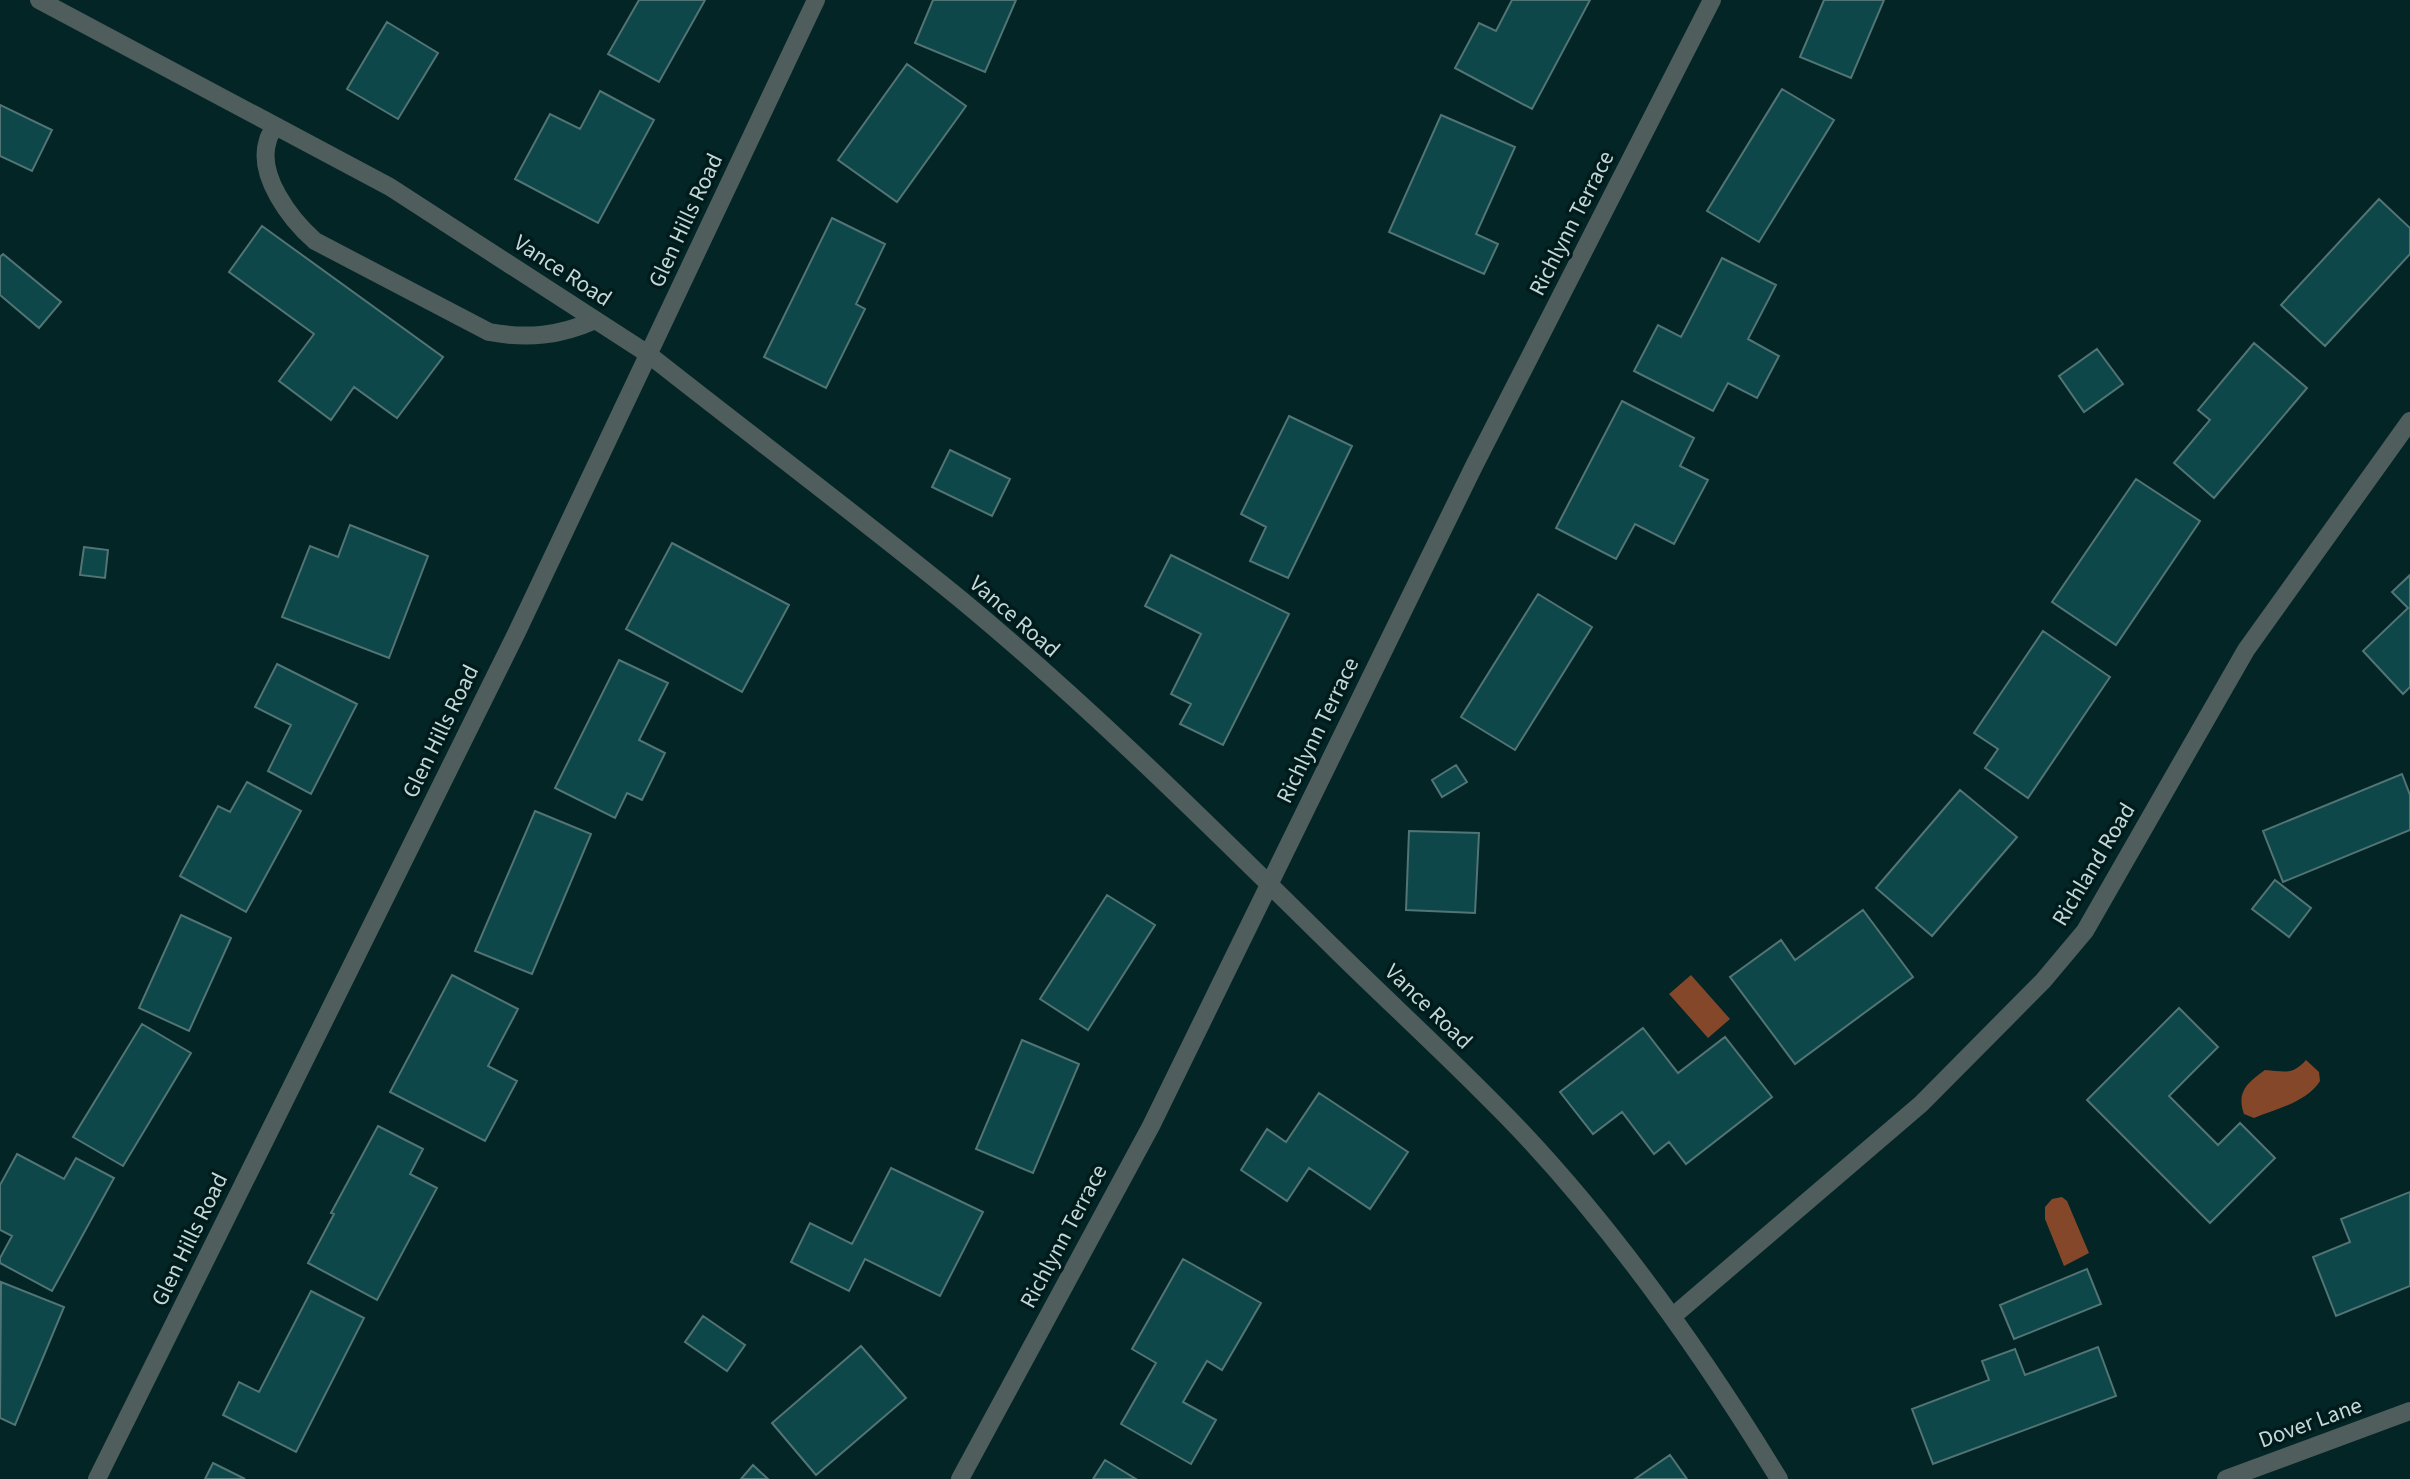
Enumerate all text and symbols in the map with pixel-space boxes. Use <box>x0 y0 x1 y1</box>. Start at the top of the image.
street label: Richlynn Terrace <box>1521 145 1622 301</box>
street label: Glen Hills Road <box>640 148 731 293</box>
street label: Vance Road <box>507 226 618 314</box>
street label: Vance Road <box>962 568 1067 665</box>
street label: Richlynn Terrace <box>1268 652 1367 809</box>
street label: Glen Hills Road <box>394 659 487 803</box>
street label: Richland Road <box>2044 796 2143 932</box>
street label: Vance Road <box>1377 956 1480 1057</box>
street label: Richlynn Terrace <box>1012 1158 1115 1314</box>
street label: Glen Hills Road <box>143 1167 236 1311</box>
street label: Dover Lane <box>2254 1389 2367 1456</box>

